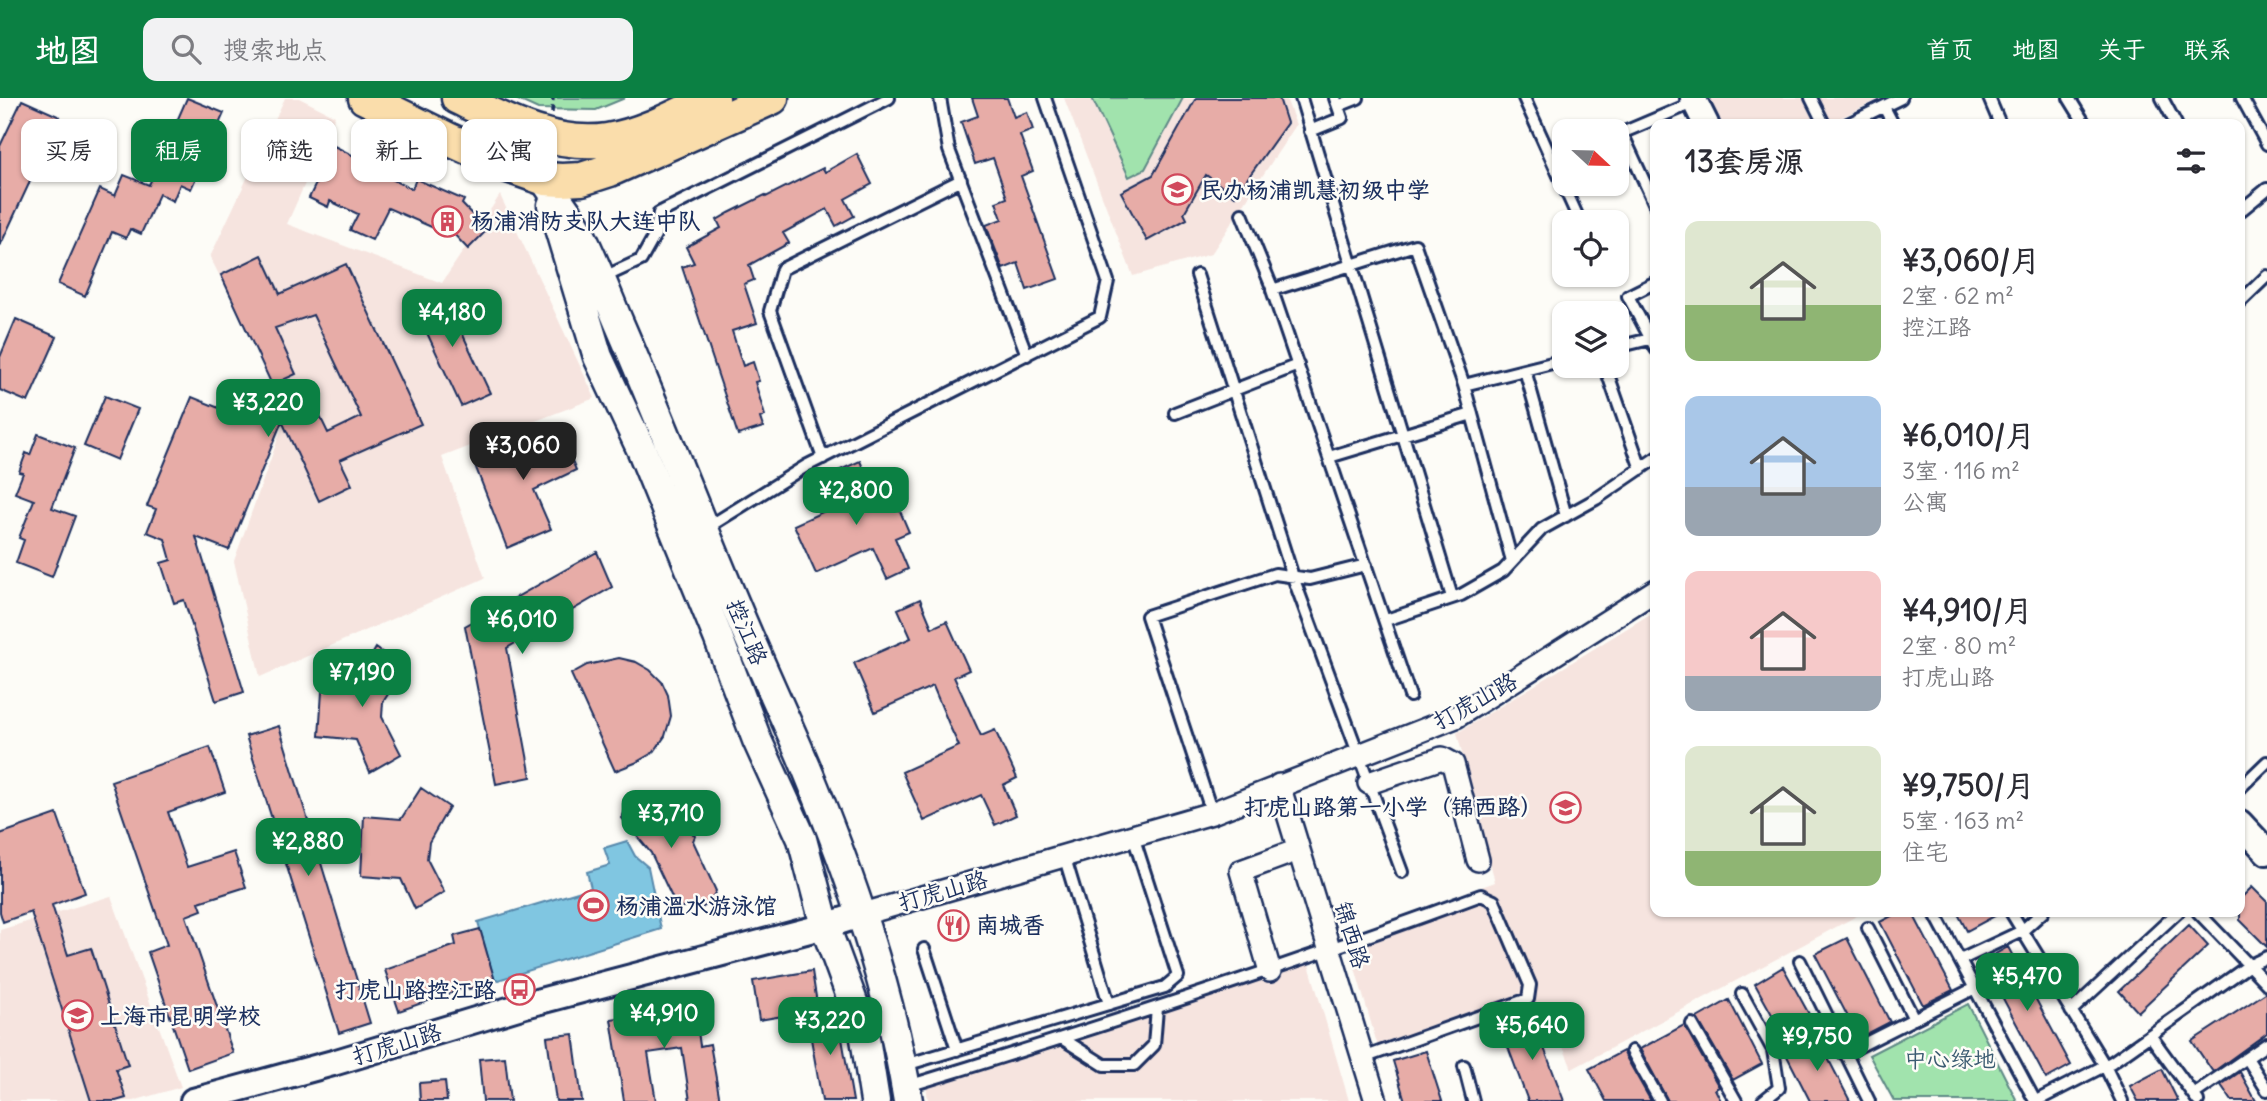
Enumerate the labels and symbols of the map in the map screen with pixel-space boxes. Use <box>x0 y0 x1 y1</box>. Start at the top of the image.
north arrow <box>1552 119 1629 196</box>
school or university icon: 民办杨浦凯慧初级中学 <box>1160 173 1194 207</box>
place label: 民办杨浦凯慧初级中学 <box>1200 175 1430 204</box>
building icon: 杨浦消防支队大连中队 <box>431 204 465 238</box>
place label: 杨浦消防支队大连中队 <box>471 206 701 235</box>
pin: ¥4,180 <box>395 289 509 349</box>
pin: ¥3,220 <box>211 380 325 439</box>
pin: ¥3,060 <box>466 422 580 482</box>
pin: ¥2,800 <box>799 468 913 527</box>
street label: 控江路 <box>721 594 774 669</box>
pin: ¥6,010 <box>465 596 579 656</box>
pin: ¥7,190 <box>305 650 419 709</box>
street label: 打虎山路 <box>1427 666 1522 736</box>
pin: ¥3,710 <box>614 790 728 850</box>
school or university icon: 打虎山路第一小学（锦西路） <box>1549 790 1583 824</box>
place label: 打虎山路第一小学（锦西路） <box>1244 792 1543 821</box>
pin: ¥2,880 <box>251 818 365 878</box>
street label: 打虎山路 <box>895 864 991 917</box>
sports icon: 杨浦温水游泳馆 <box>576 889 610 923</box>
place label: 杨浦温水游泳馆 <box>616 891 777 920</box>
street label: 锦西路 <box>1329 898 1376 972</box>
restaurant icon: 南城香 <box>936 908 970 942</box>
place label: 南城香 <box>976 910 1045 939</box>
pin: ¥5,470 <box>1970 954 2084 1013</box>
bus stop icon: 打虎山路控江路 <box>502 973 536 1007</box>
place label: 打虎山路控江路 <box>335 975 496 1004</box>
pin: ¥4,910 <box>607 990 721 1050</box>
pin: ¥3,220 <box>773 998 887 1057</box>
school or university icon: 上海市昆明学校 <box>60 999 94 1033</box>
place label: 上海市昆明学校 <box>100 1001 261 1030</box>
pin: ¥5,640 <box>1475 1002 1589 1062</box>
pin: ¥9,750 <box>1760 1014 1874 1073</box>
street label: 打虎山路 <box>349 1016 445 1071</box>
park label: 中心绿地 <box>1904 1044 1996 1073</box>

